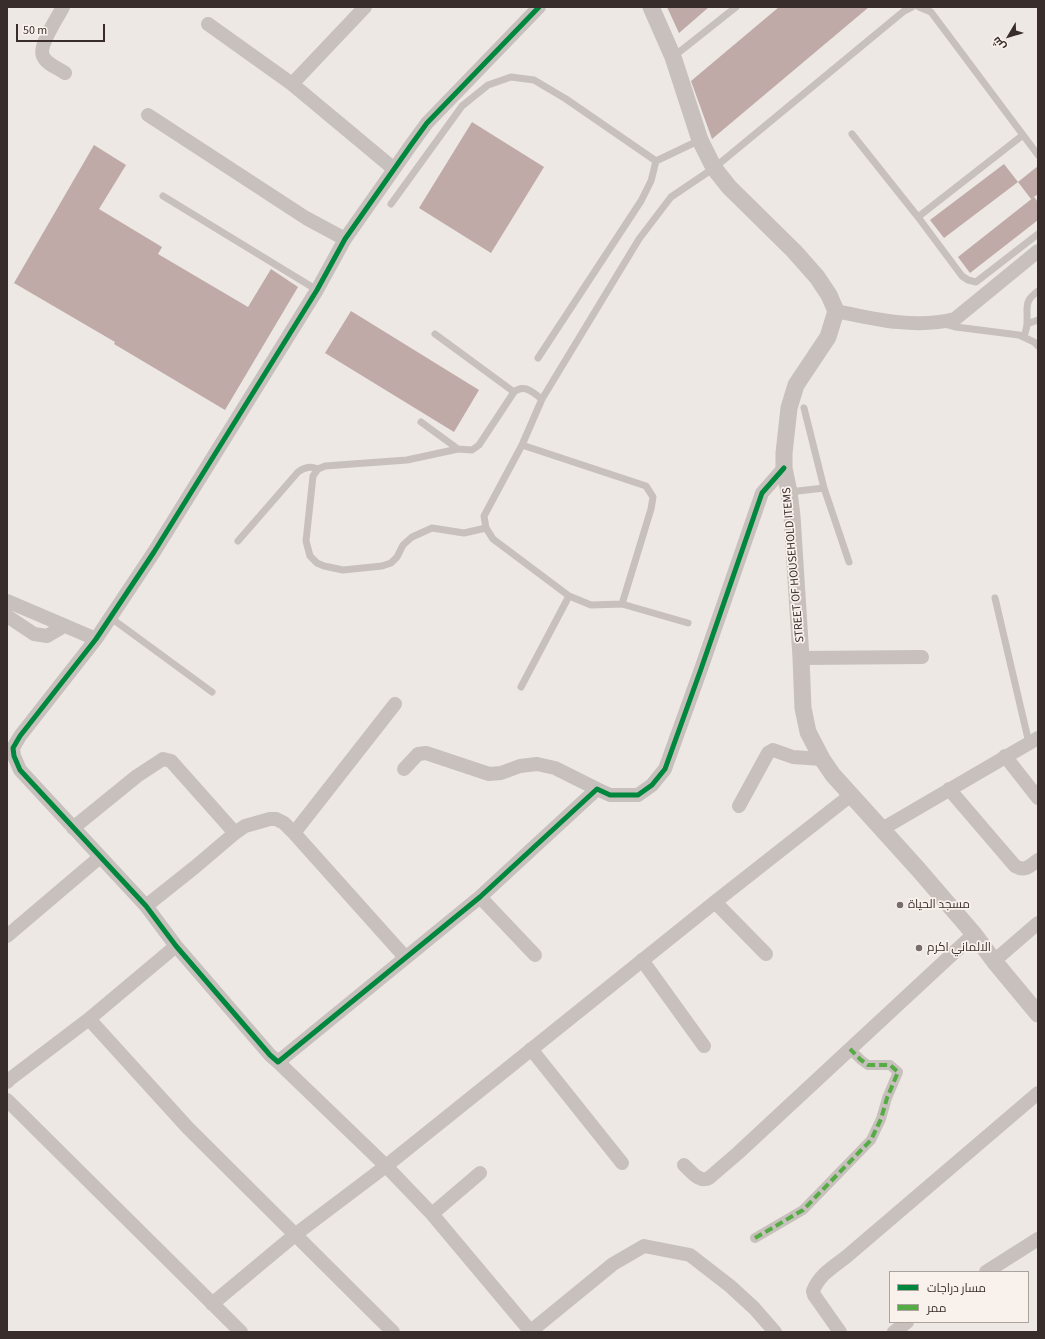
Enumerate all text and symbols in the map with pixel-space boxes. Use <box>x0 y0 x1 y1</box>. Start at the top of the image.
scale bar <box>18 16 107 42</box>
north arrow <box>989 16 1029 56</box>
text: 50 m <box>23 22 47 39</box>
text: ش <box>989 34 1009 54</box>
street label: STREET OF HOUSEHOLD ITEMS <box>780 487 808 643</box>
place label: مسجد الحياة <box>908 898 970 912</box>
marker: مسجد الحياة <box>895 900 905 910</box>
place label: الالماني اكرم <box>927 941 991 955</box>
marker: الالماني اكرم <box>914 943 924 953</box>
legend <box>889 1271 1029 1323</box>
text: مسار دراجات <box>927 1280 986 1297</box>
text: ممر <box>927 1300 946 1317</box>

